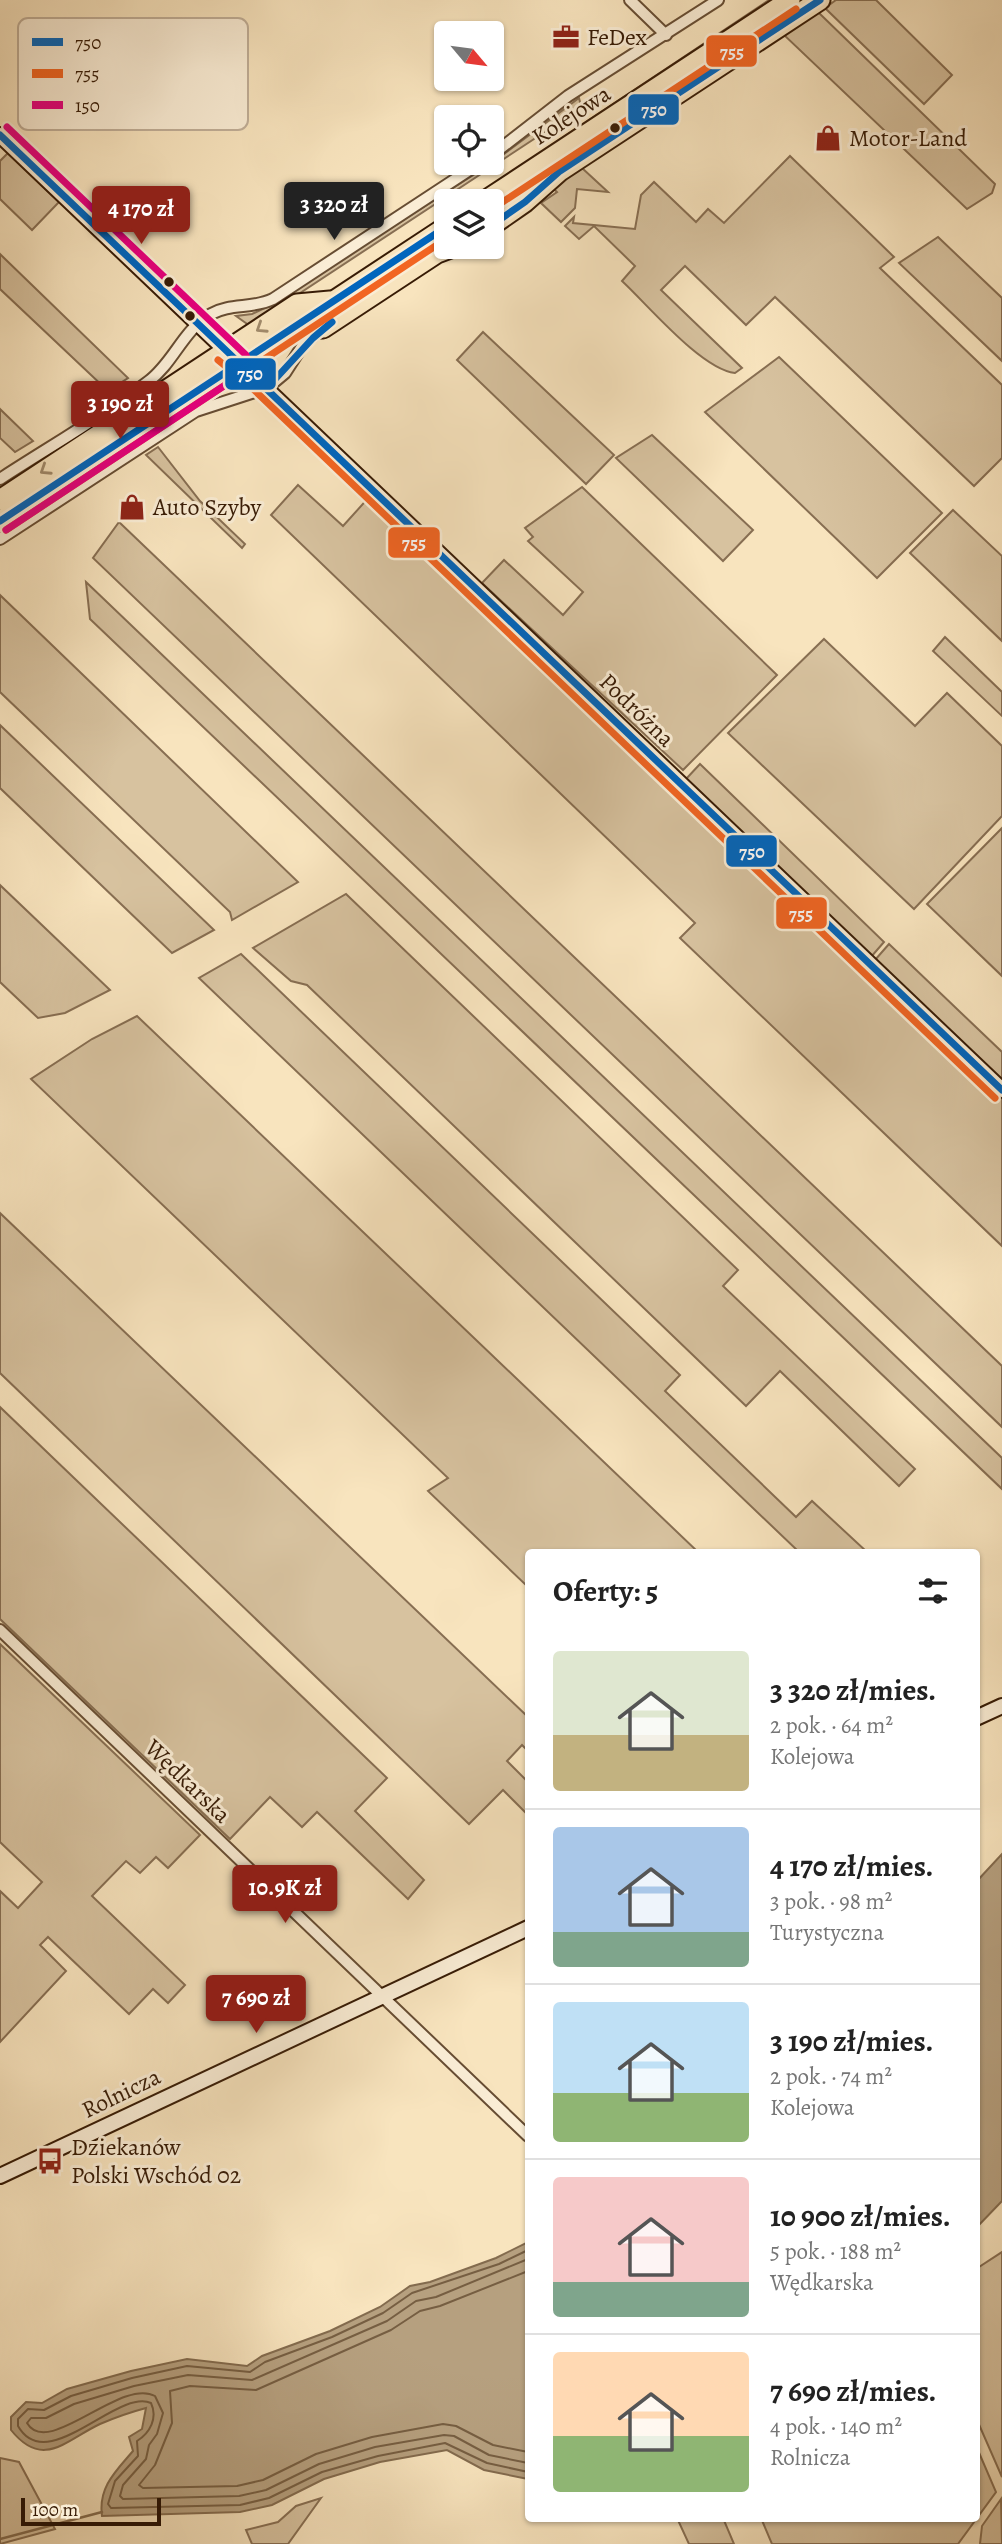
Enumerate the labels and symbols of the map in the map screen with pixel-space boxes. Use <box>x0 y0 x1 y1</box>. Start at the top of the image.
legend <box>18 18 248 130</box>
north arrow <box>434 21 504 91</box>
place label: FeDex <box>587 21 647 53</box>
office icon: FeDex <box>551 22 581 52</box>
text: 750 <box>75 30 101 56</box>
line badge: 755 <box>705 34 758 68</box>
text: 755 <box>720 39 744 65</box>
text: 755 <box>75 61 99 87</box>
street label: Kolejowa <box>525 77 617 152</box>
text: 150 <box>75 93 100 119</box>
line badge: 750 <box>627 93 680 126</box>
text: 750 <box>641 97 667 123</box>
unlabelled marker <box>608 121 622 135</box>
place label: Motor-Land <box>849 122 967 154</box>
shop icon: Motor-Land <box>813 123 843 153</box>
pin: 3 320 zł <box>262 182 406 242</box>
pin: 4 170 zł <box>69 187 213 246</box>
unlabelled marker <box>162 275 176 289</box>
unlabelled marker <box>183 309 197 323</box>
one-way arrow <box>256 319 269 332</box>
line badge: 750 <box>224 357 277 391</box>
text: 750 <box>237 361 263 387</box>
pin: 3 190 zł <box>48 382 192 441</box>
one-way arrow <box>40 462 53 474</box>
place label: Auto Szyby <box>152 491 261 523</box>
shop icon: Auto Szyby <box>117 492 147 522</box>
line badge: 755 <box>387 526 441 559</box>
text: 755 <box>402 530 426 556</box>
street label: Podróżna <box>592 666 682 754</box>
line badge: 750 <box>725 834 778 868</box>
text: 750 <box>739 839 765 865</box>
line badge: 755 <box>775 896 828 930</box>
text: 755 <box>789 901 813 927</box>
street label: Wędkarska <box>137 1731 239 1831</box>
pin: 10.9K zł <box>213 1866 357 1925</box>
pin: 7 690 zł <box>184 1976 328 2035</box>
street label: Rolnicza <box>76 2060 167 2126</box>
place label: Dziekanów Polski Wschód 02 <box>71 2131 241 2191</box>
bus stop icon: Dziekanów Polski Wschód 02 <box>35 2146 65 2176</box>
scale bar <box>21 2495 161 2527</box>

